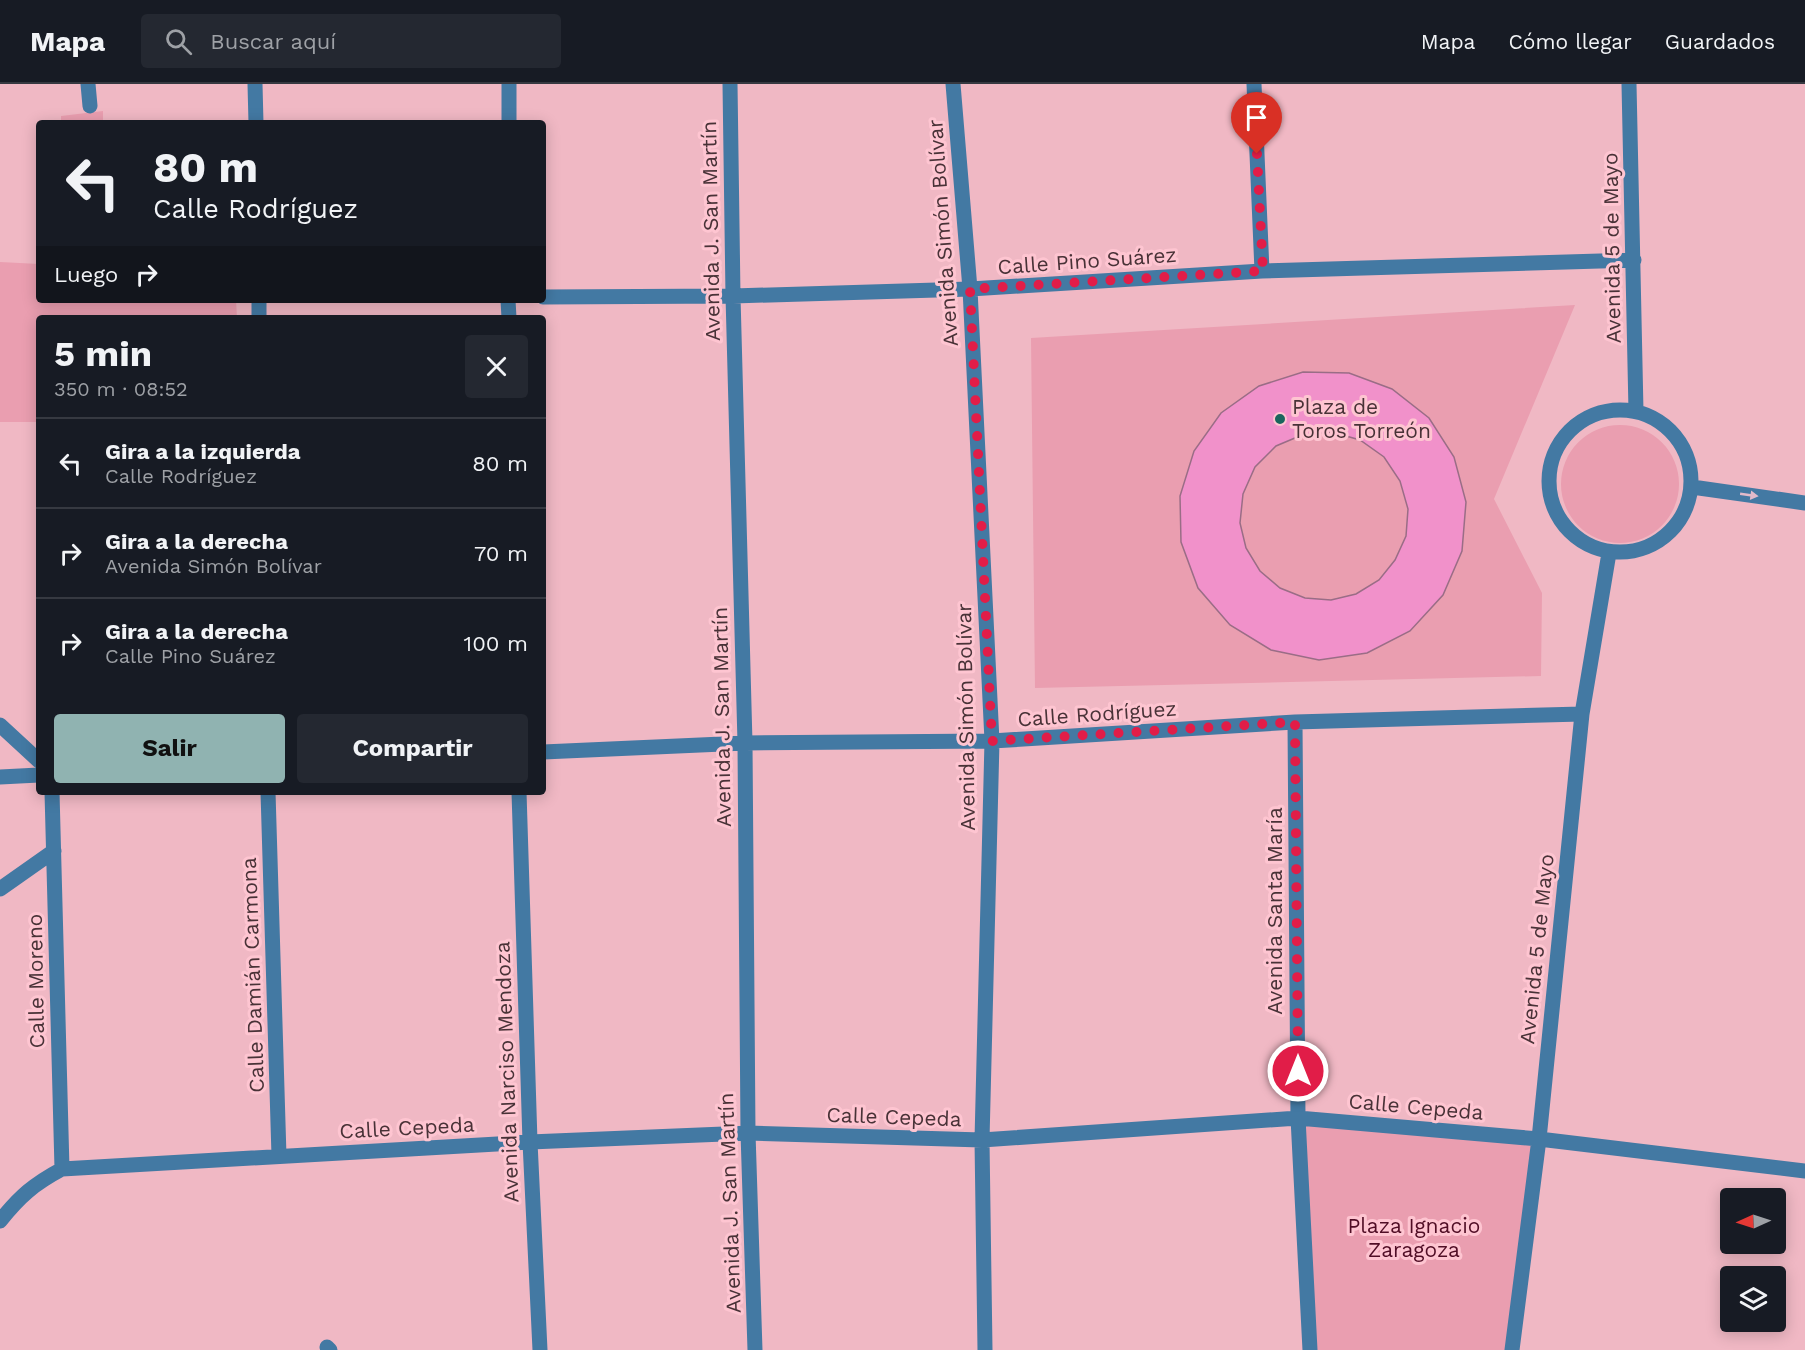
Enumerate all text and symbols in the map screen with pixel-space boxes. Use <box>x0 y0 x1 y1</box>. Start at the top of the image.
search box <box>141 14 561 68</box>
text: Mapa <box>30 25 105 58</box>
icon: search <box>162 25 195 58</box>
text: Buscar aquí <box>210 29 336 54</box>
text: Mapa <box>1421 29 1475 54</box>
text: Cómo llegar <box>1508 29 1632 54</box>
text: Guardados <box>1665 29 1775 54</box>
pin <box>1231 92 1282 154</box>
icon: arrive <box>1240 101 1273 134</box>
street label: Avenida Simón Bolívar <box>922 118 963 347</box>
street label: Avenida J. San Martín <box>696 121 725 341</box>
text: 80 m <box>153 143 258 192</box>
icon: left <box>54 144 132 222</box>
street label: Avenida 5 de Mayo <box>1597 152 1626 344</box>
text: Calle Rodríguez <box>153 193 358 225</box>
street label: Calle Pino Suárez <box>997 242 1177 279</box>
icon: right <box>130 258 163 291</box>
text: Luego <box>54 262 118 287</box>
text: 5 min <box>54 333 152 375</box>
button: close <box>465 335 528 398</box>
text: 350 m · 08:52 <box>54 377 188 401</box>
place label: Plaza de Toros Torreón <box>1292 394 1431 443</box>
marker: Plaza de Toros Torreón <box>1273 412 1287 426</box>
text: Gira a la izquierda <box>105 439 301 464</box>
icon: left <box>54 447 87 480</box>
text: 80 m <box>472 451 528 476</box>
text: Calle Rodríguez <box>105 464 257 488</box>
one-way arrow <box>1739 490 1758 499</box>
text: Gira a la derecha <box>105 529 288 554</box>
icon: right <box>54 537 87 570</box>
text: 70 m <box>474 541 528 566</box>
text: Avenida Simón Bolívar <box>105 554 322 578</box>
street label: Avenida Simón Bolívar <box>951 603 980 831</box>
street label: Avenida J. San Martín <box>707 607 736 827</box>
text: Gira a la derecha <box>105 619 288 644</box>
icon: right <box>54 627 87 660</box>
text: 100 m <box>464 631 528 656</box>
text: Calle Pino Suárez <box>105 644 276 668</box>
street label: Calle Rodríguez <box>1017 695 1177 732</box>
button: Salir <box>54 714 285 783</box>
button: Compartir <box>297 714 528 783</box>
street label: Avenida Santa María <box>1262 807 1287 1015</box>
street label: Avenida 5 de Mayo <box>1514 853 1559 1045</box>
street label: Calle Damián Carmona <box>236 857 269 1093</box>
street label: Calle Moreno <box>22 913 49 1049</box>
street label: Avenida Narciso Mendoza <box>489 941 524 1203</box>
position arrow <box>1266 1039 1330 1103</box>
street label: Calle Cepeda <box>1348 1088 1485 1125</box>
street label: Avenida J. San Martín <box>713 1092 746 1314</box>
street label: Calle Cepeda <box>826 1102 962 1131</box>
street label: Calle Cepeda <box>339 1111 475 1144</box>
north arrow <box>1720 1188 1786 1254</box>
map controls <box>1720 1188 1786 1332</box>
park label: Plaza Ignacio Zaragoza <box>1348 1213 1480 1262</box>
button: layers <box>1720 1266 1786 1332</box>

